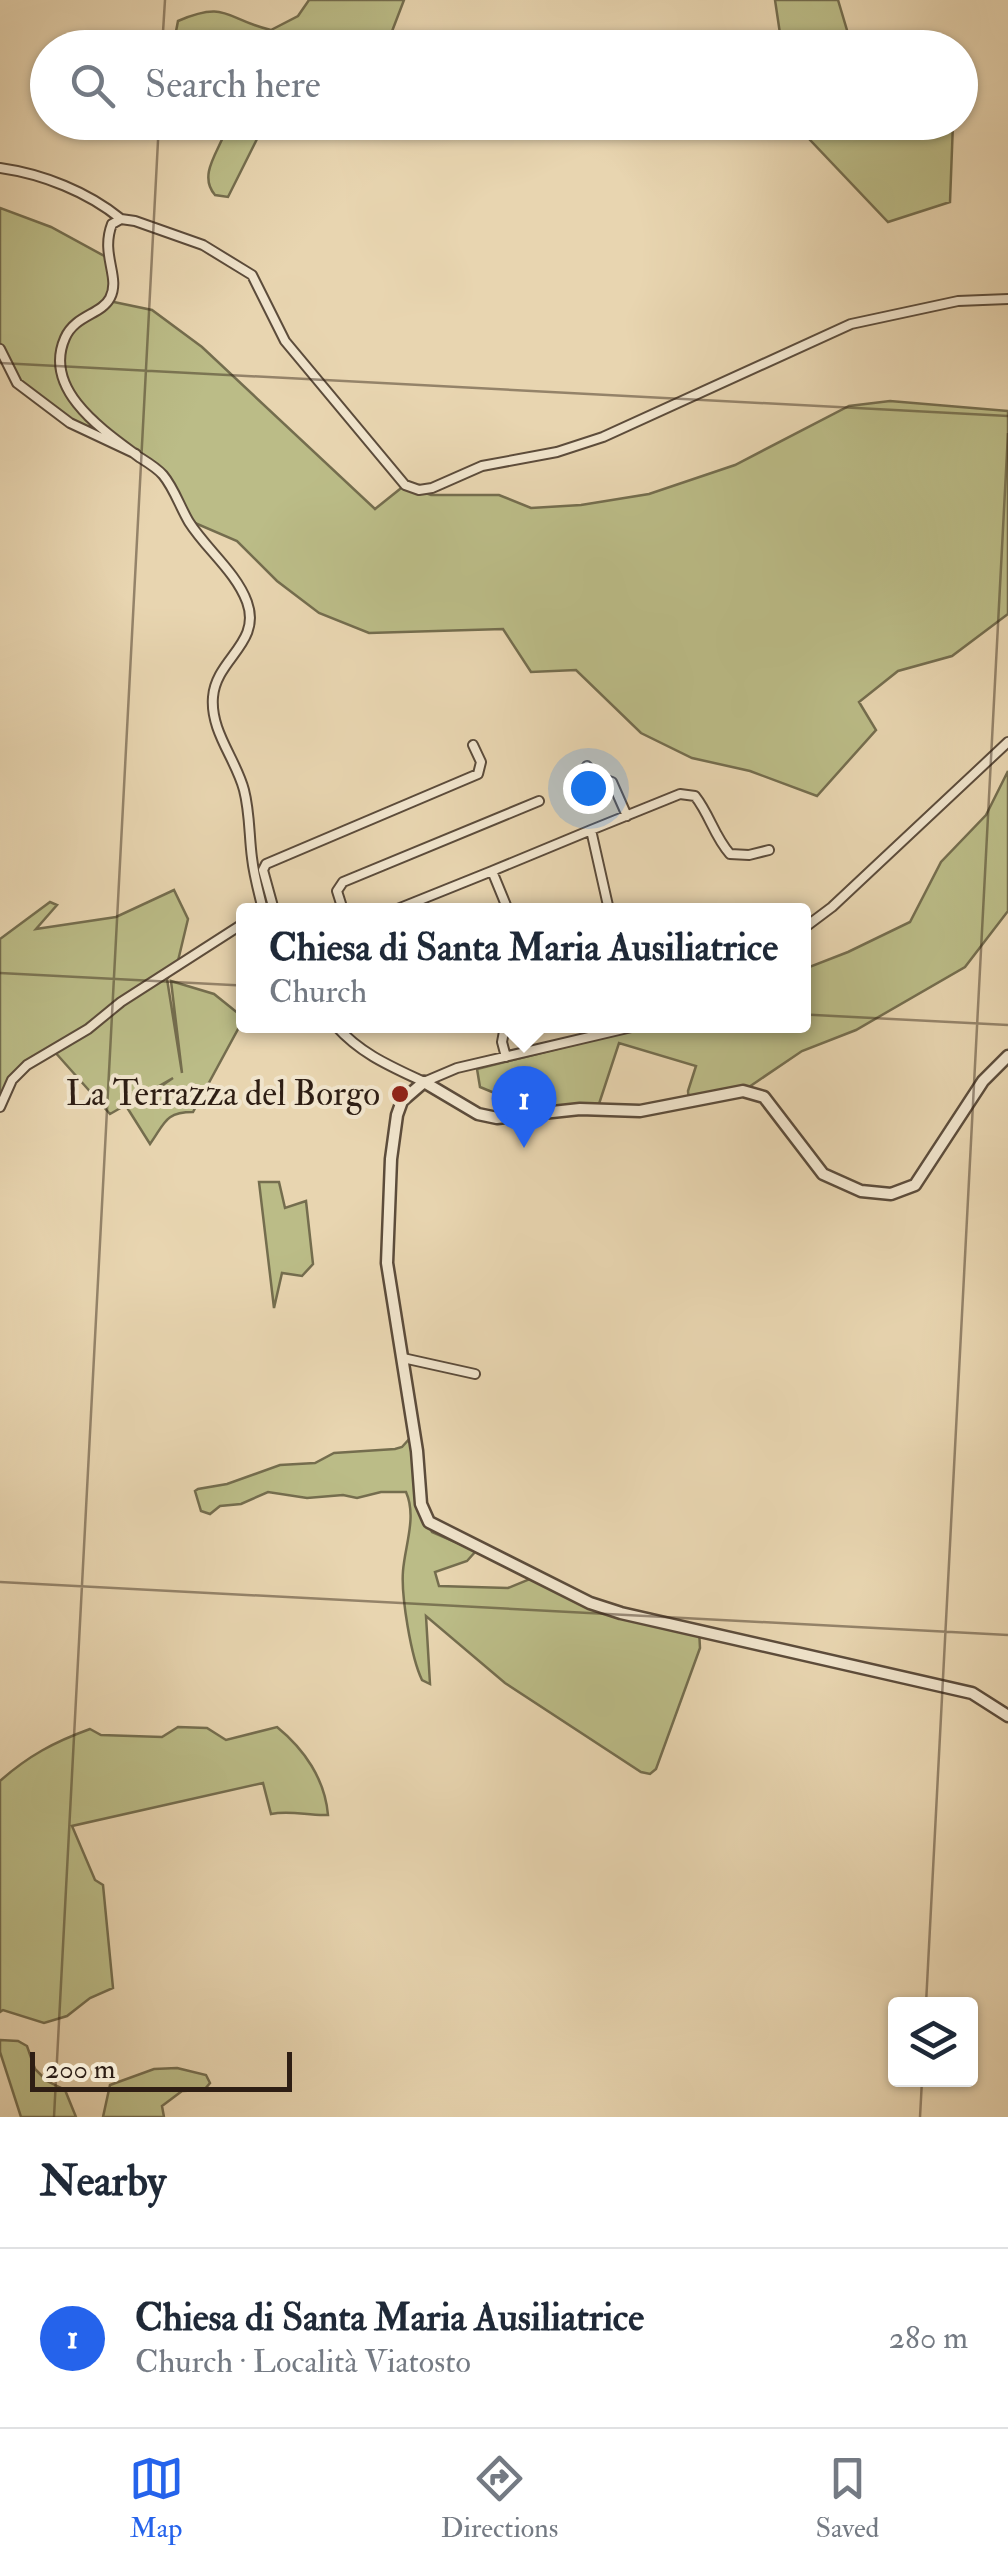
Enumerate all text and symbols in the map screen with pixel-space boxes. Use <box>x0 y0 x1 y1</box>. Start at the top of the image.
search box <box>30 30 978 140</box>
icon: search <box>65 58 120 113</box>
text: Search here <box>145 61 321 109</box>
your location <box>563 763 614 814</box>
popup <box>236 903 811 1033</box>
text: Chiesa di Santa Maria Ausiliatrice <box>269 924 778 972</box>
text: Church <box>269 972 367 1012</box>
pin: 1 <box>492 1066 556 1148</box>
place label: La Terrazza del Borgo <box>66 1072 380 1116</box>
marker: La Terrazza del Borgo <box>389 1083 411 1105</box>
map controls <box>888 1997 978 2087</box>
button: layers <box>888 1997 978 2087</box>
scale bar <box>30 2047 292 2092</box>
text: 200 m <box>45 2052 116 2087</box>
text: Nearby <box>40 2156 166 2208</box>
text: Chiesa di Santa Maria Ausiliatrice <box>135 2294 644 2342</box>
text: 1 <box>67 2318 78 2358</box>
text: 280 m <box>889 2318 968 2358</box>
text: Church · Località Viatosto <box>135 2342 471 2382</box>
tab: Map <box>129 2451 184 2546</box>
tab: Directions <box>441 2451 558 2546</box>
tab: Saved <box>815 2451 879 2546</box>

